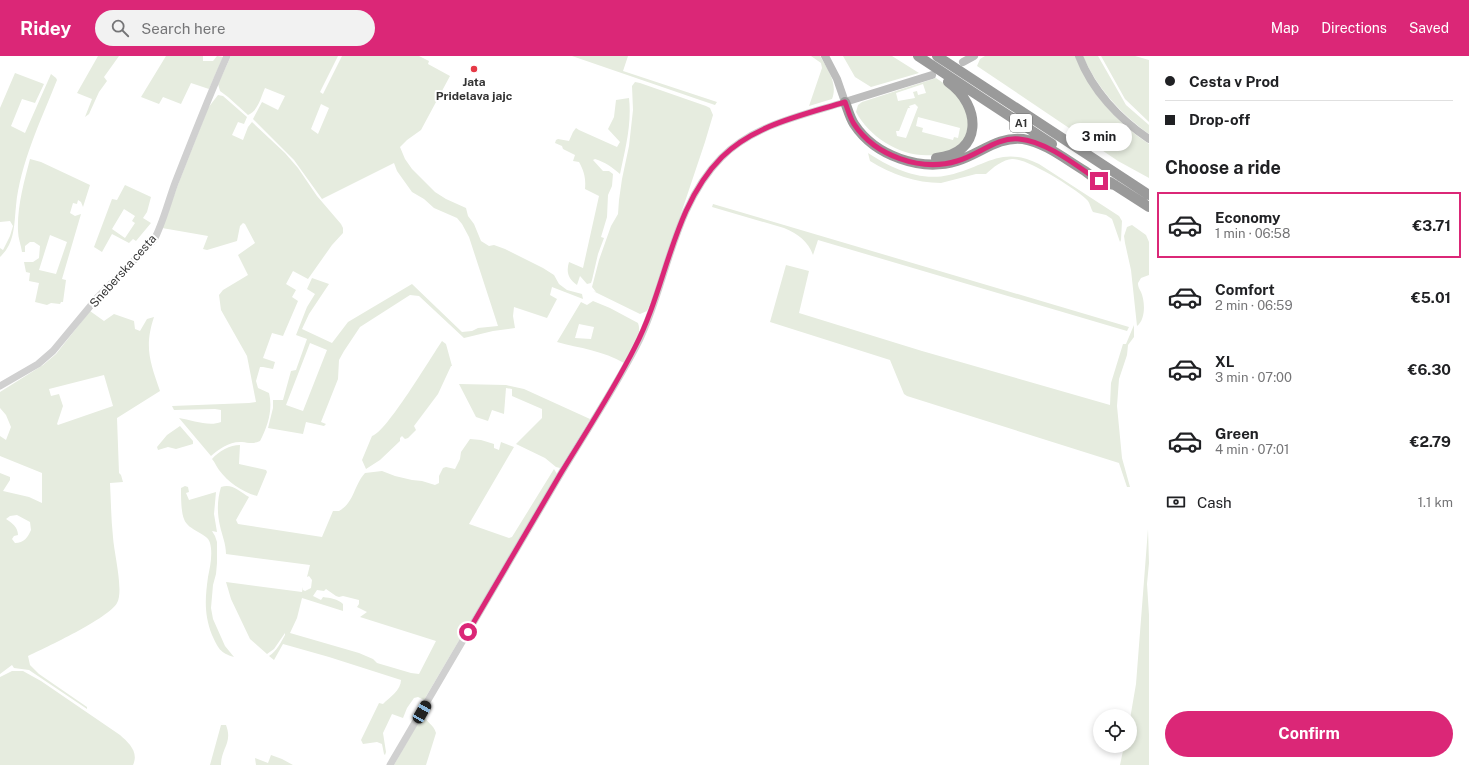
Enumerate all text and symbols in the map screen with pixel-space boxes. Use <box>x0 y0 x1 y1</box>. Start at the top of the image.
search box <box>95 10 375 46</box>
text: Ridey <box>20 17 71 39</box>
icon: search <box>109 17 131 39</box>
text: Search here <box>141 20 225 37</box>
text: Map <box>1271 20 1299 36</box>
text: Directions <box>1321 20 1387 36</box>
text: Saved <box>1409 20 1449 36</box>
marker: Jata Pridelava jajc <box>469 64 479 74</box>
text: Cesta v Prod <box>1189 73 1279 90</box>
place label: Jata Pridelava jajc <box>436 75 513 103</box>
text: Drop-off <box>1189 111 1250 128</box>
road number: A1 <box>1010 114 1032 132</box>
callout: 3 min <box>1066 123 1132 151</box>
text: 3 min <box>1082 129 1116 144</box>
text: Choose a ride <box>1165 157 1281 178</box>
route end <box>1090 172 1108 190</box>
icon: car <box>1167 207 1203 243</box>
text: Economy <box>1215 209 1280 226</box>
text: €3.71 <box>1412 217 1451 234</box>
text: 1 min · 06:58 <box>1215 226 1290 241</box>
street label: Sneberska cesta <box>87 232 159 310</box>
icon: car <box>1167 279 1203 315</box>
text: Comfort <box>1215 281 1275 298</box>
text: €5.01 <box>1411 289 1451 306</box>
text: 2 min · 06:59 <box>1215 298 1293 313</box>
icon: car <box>1167 351 1203 387</box>
text: XL <box>1215 353 1234 370</box>
text: €6.30 <box>1408 361 1451 378</box>
text: 3 min · 07:00 <box>1215 370 1292 385</box>
icon: car <box>1167 423 1203 459</box>
text: Green <box>1215 425 1259 442</box>
text: €2.79 <box>1410 433 1451 450</box>
text: 4 min · 07:01 <box>1215 442 1289 457</box>
icon: cash <box>1165 491 1187 513</box>
text: Cash <box>1197 494 1232 511</box>
text: 1.1 km <box>1418 495 1453 510</box>
route start <box>459 623 477 641</box>
car <box>411 699 433 725</box>
map controls <box>1093 709 1137 753</box>
button: locate <box>1093 709 1137 753</box>
button: Confirm <box>1165 711 1453 757</box>

